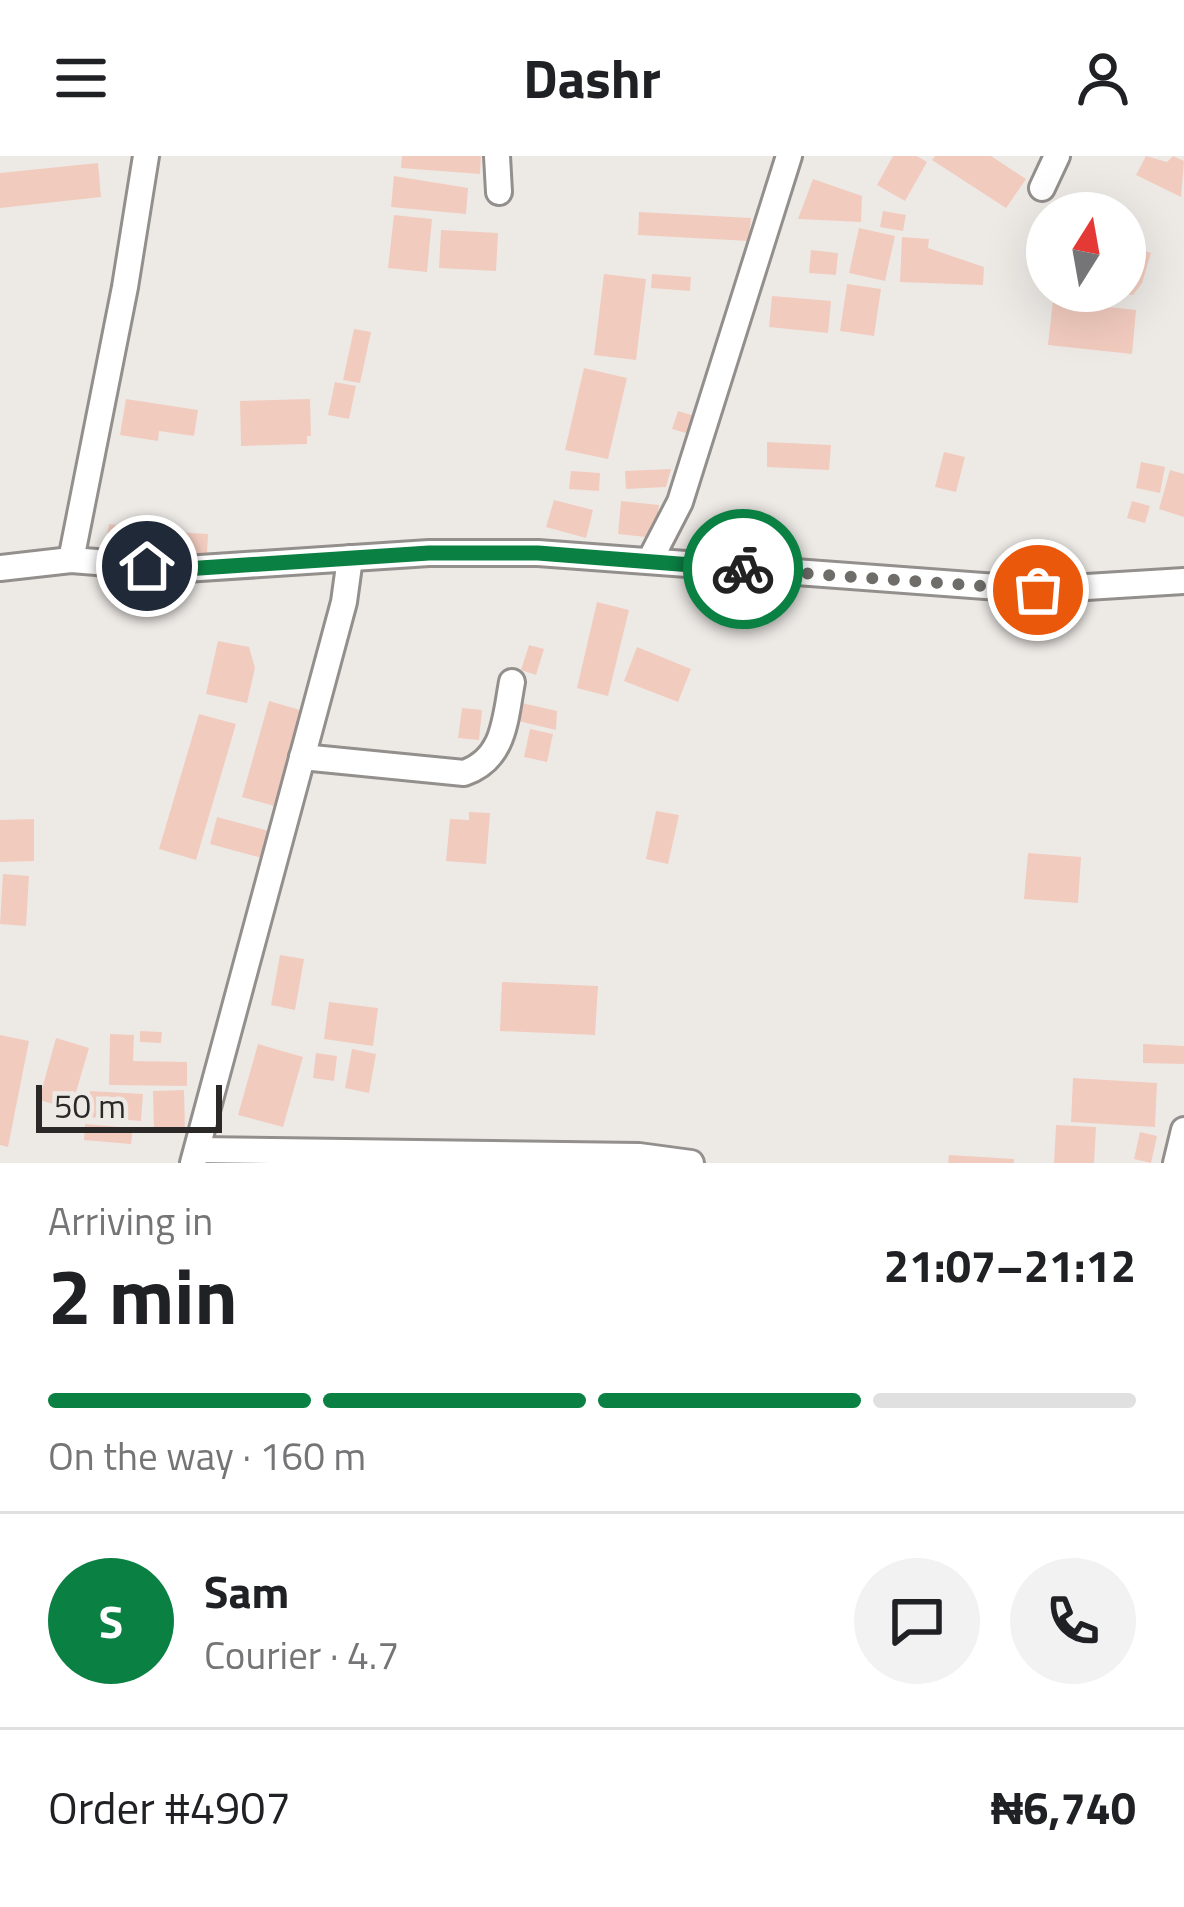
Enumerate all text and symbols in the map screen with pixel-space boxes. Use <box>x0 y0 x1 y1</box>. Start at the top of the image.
text: Dashr <box>523 37 661 119</box>
icon: menu <box>48 45 114 111</box>
icon: person <box>1070 45 1136 111</box>
north arrow <box>1026 192 1146 312</box>
map controls <box>1026 192 1146 312</box>
courier <box>683 509 803 629</box>
pin <box>96 515 198 617</box>
icon: home <box>114 533 180 599</box>
icon: bike <box>710 536 776 602</box>
pin <box>987 539 1089 641</box>
icon: bag <box>1005 557 1071 623</box>
scale bar <box>36 1079 222 1132</box>
text: 50 m <box>54 1081 126 1131</box>
text: Arriving in <box>48 1191 213 1250</box>
text: 21:07–21:12 <box>884 1231 1136 1299</box>
text: 2 min <box>48 1236 238 1354</box>
text: On the way · 160 m <box>48 1426 366 1485</box>
text: Sam <box>204 1557 289 1625</box>
button: chat <box>854 1558 980 1684</box>
button: phone <box>1010 1558 1136 1684</box>
text: S <box>99 1587 123 1655</box>
text: Courier · 4.7 <box>204 1625 399 1684</box>
text: Order #4907 <box>48 1773 291 1841</box>
text: ₦6,740 <box>991 1773 1136 1841</box>

